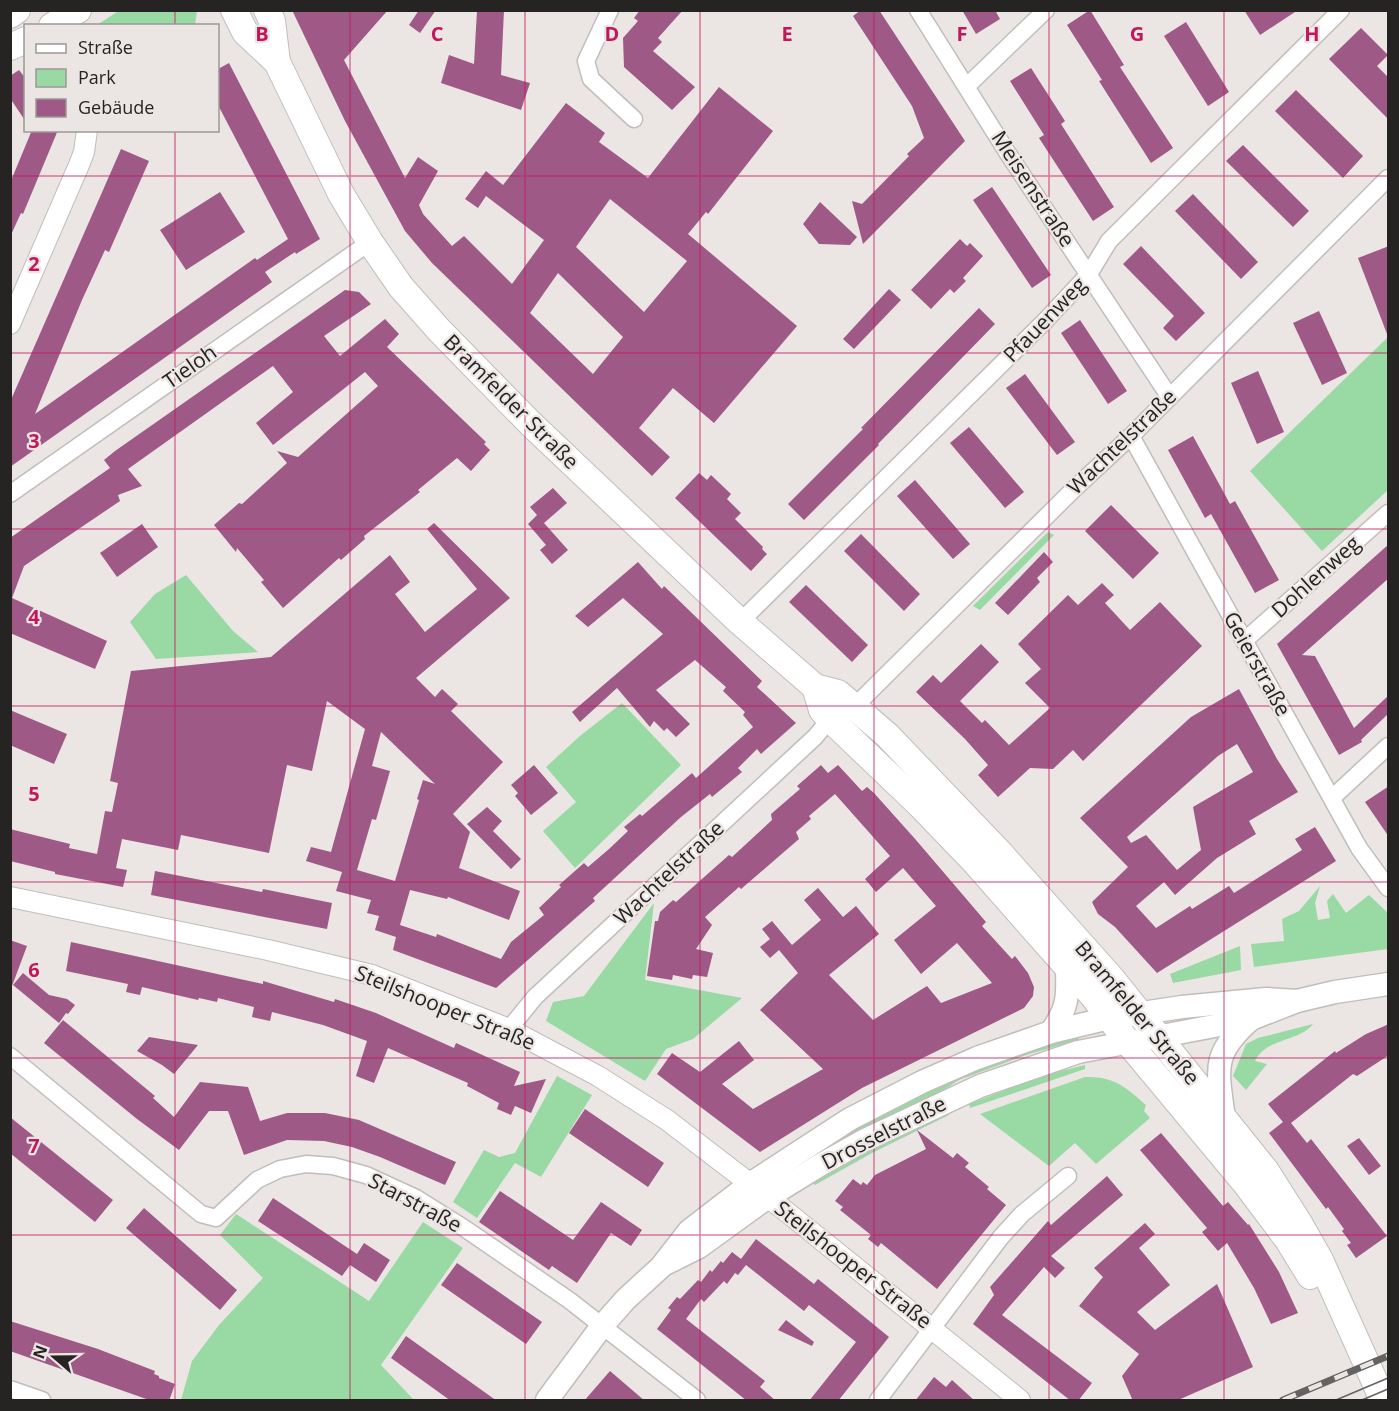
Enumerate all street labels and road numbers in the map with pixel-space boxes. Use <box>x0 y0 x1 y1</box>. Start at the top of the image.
street label: Meisenstraße <box>986 125 1082 252</box>
street label: Pfauenweg <box>997 271 1092 368</box>
street label: Bramfelder Straße <box>438 328 585 475</box>
street label: Tieloh <box>157 338 222 395</box>
street label: Wachtelstraße <box>1061 382 1182 500</box>
street label: Dohlenweg <box>1265 529 1366 624</box>
street label: Geierstraße <box>1218 606 1298 721</box>
street label: Wachtelstraße <box>607 814 729 931</box>
street label: Bramfelder Straße <box>1069 934 1206 1090</box>
street label: Steilshooper Straße <box>351 958 540 1056</box>
street label: Drosselstraße <box>817 1089 951 1175</box>
street label: Starstraße <box>364 1166 467 1238</box>
street label: Steilshooper Straße <box>769 1194 938 1334</box>

